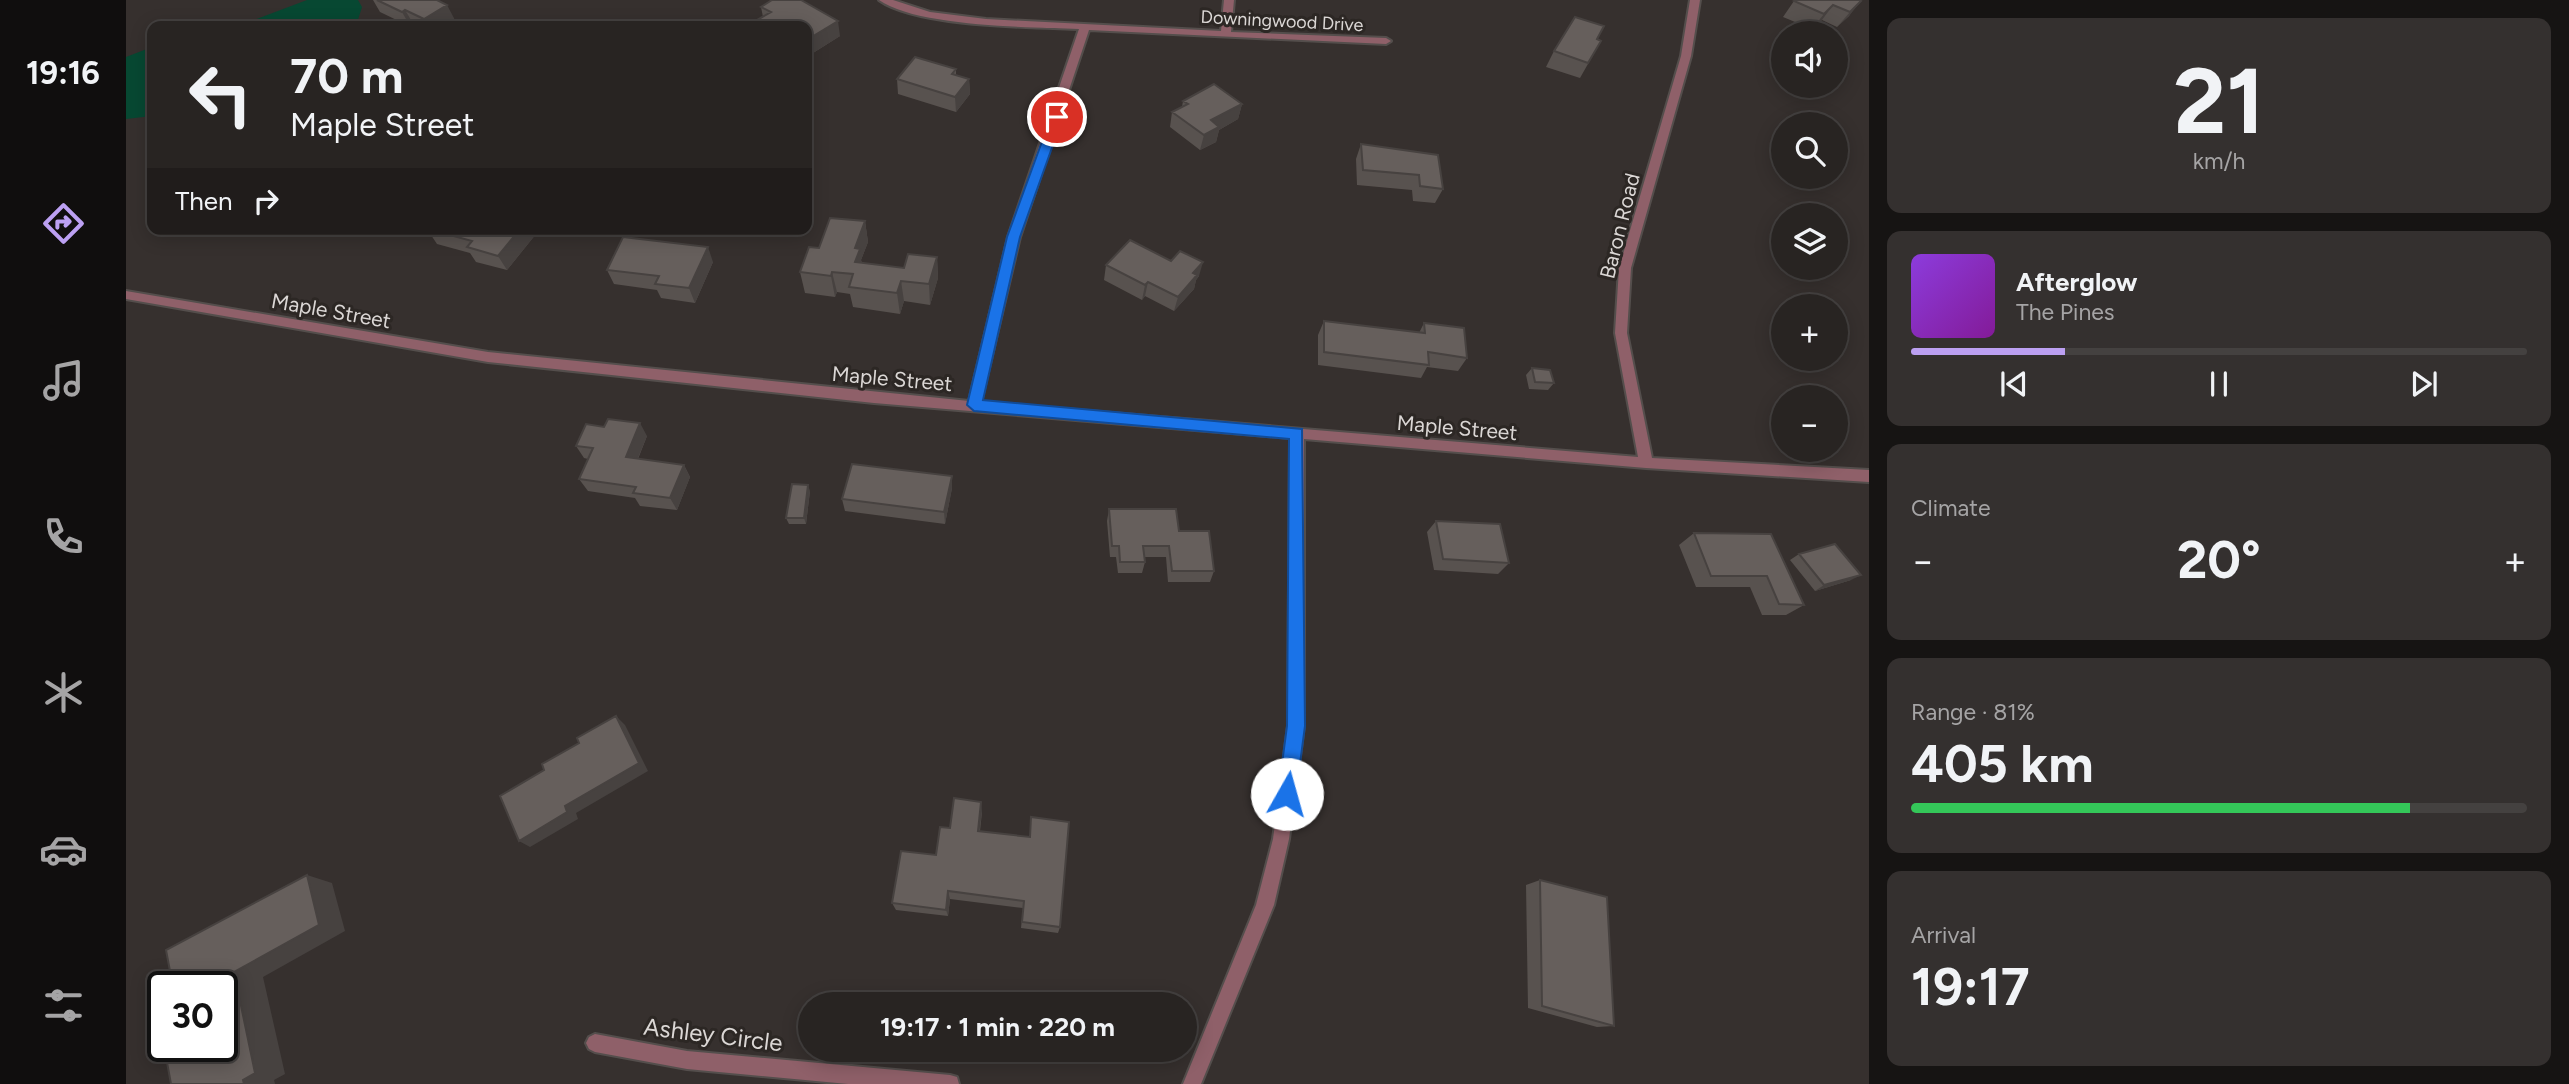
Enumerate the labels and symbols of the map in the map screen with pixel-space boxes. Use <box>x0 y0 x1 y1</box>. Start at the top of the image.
street label: Downingwood Drive <box>1200 6 1364 36</box>
pin <box>1027 87 1087 147</box>
street label: Baron Road <box>1594 170 1645 281</box>
street label: Maple Street <box>269 288 393 333</box>
street label: Maple Street <box>831 361 953 396</box>
street label: Maple Street <box>1396 410 1518 445</box>
position arrow <box>1250 757 1324 831</box>
speed limit sign: 30 <box>147 971 238 1062</box>
street label: Ashley Circle <box>642 1012 784 1057</box>

